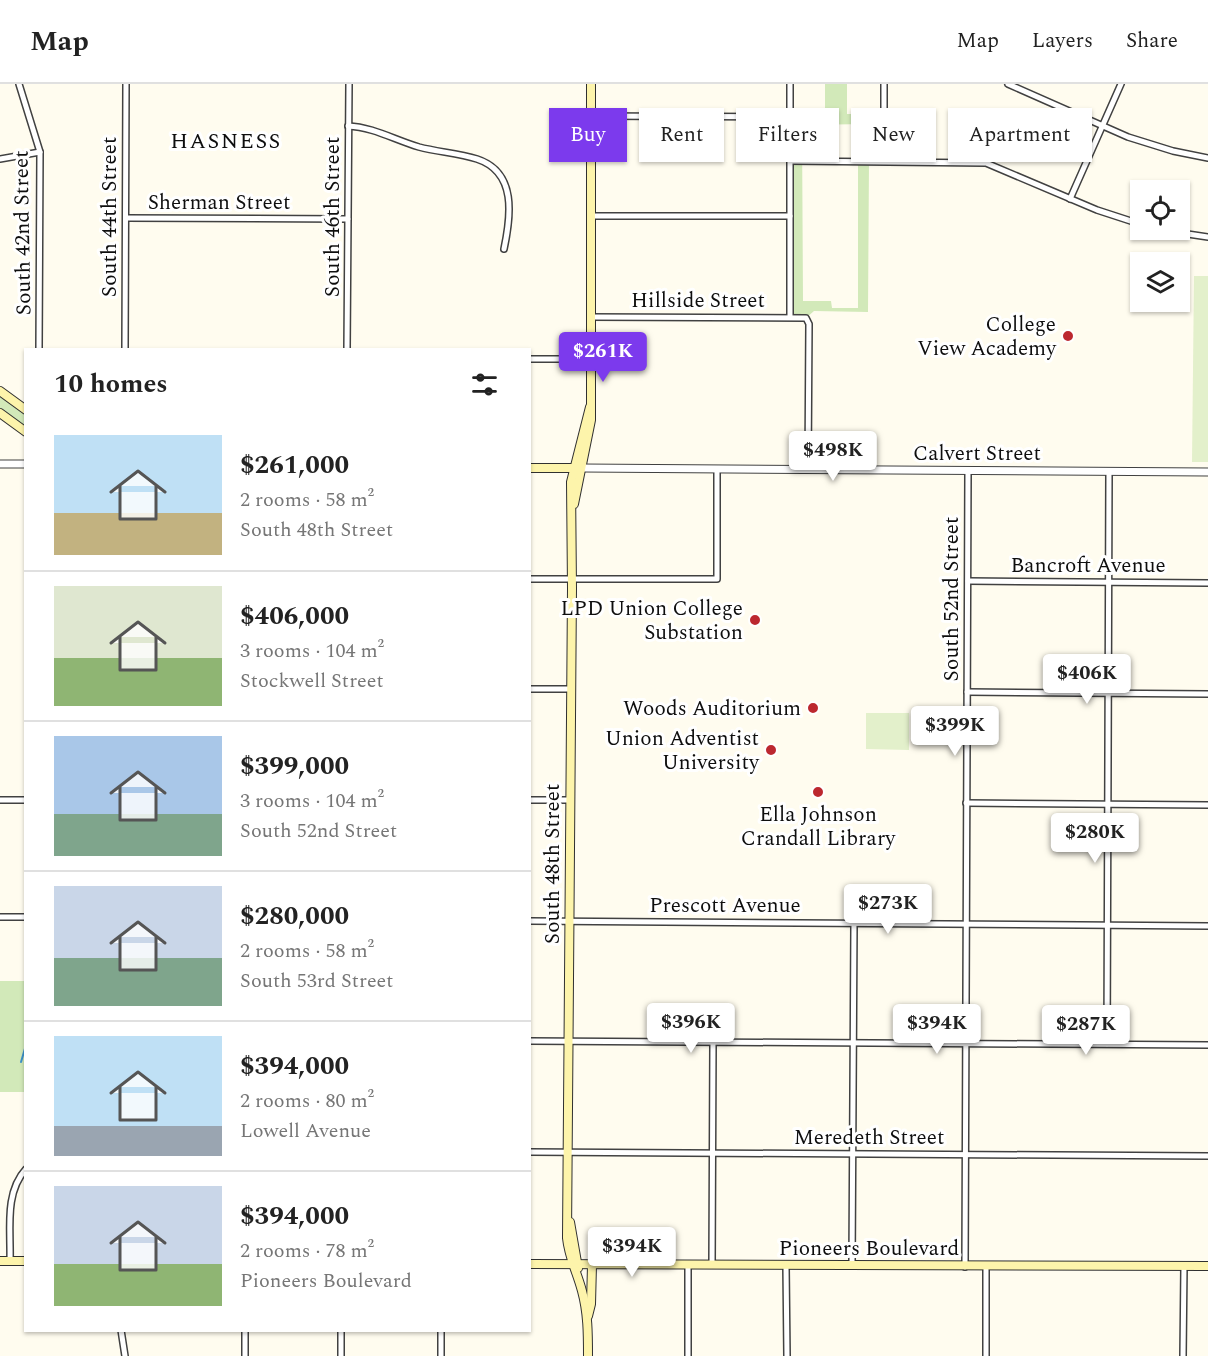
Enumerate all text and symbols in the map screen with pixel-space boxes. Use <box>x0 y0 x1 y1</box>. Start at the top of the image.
text: Map <box>30 20 89 63</box>
text: Map <box>957 25 999 57</box>
text: Layers <box>1032 25 1093 57</box>
text: Share <box>1126 25 1178 57</box>
chip: Buy <box>549 108 627 162</box>
chip: Rent <box>639 108 724 162</box>
chip: Filters <box>736 108 839 162</box>
chip: New <box>851 108 936 162</box>
chip: Apartment <box>948 108 1092 162</box>
district label: HASNESS <box>170 125 282 158</box>
street label: South 44th Street <box>94 137 126 297</box>
street label: South 46th Street <box>317 137 349 297</box>
street label: South 42nd Street <box>6 150 40 316</box>
map controls <box>1130 180 1190 312</box>
button: locate <box>1130 180 1190 240</box>
street label: Sherman Street <box>148 187 290 219</box>
button: layers <box>1130 252 1190 312</box>
street label: Hillside Street <box>631 285 765 317</box>
place label: College View Academy <box>917 309 1057 365</box>
marker: College View Academy <box>1061 329 1075 343</box>
pin: $261K <box>561 332 645 383</box>
text: $261K <box>573 336 633 366</box>
text: 10 homes <box>54 364 168 404</box>
icon: filters <box>468 368 501 401</box>
pin: $498K <box>791 431 875 482</box>
text: $498K <box>803 435 863 465</box>
street label: Calvert Street <box>913 438 1041 470</box>
text: $261,000 <box>240 445 349 485</box>
icon: home <box>102 459 174 531</box>
text: 2 rooms · 58 m² <box>240 485 374 515</box>
text: South 48th Street <box>240 515 393 545</box>
street label: South 52nd Street <box>936 517 968 681</box>
street label: Bancroft Avenue <box>1010 550 1166 582</box>
place label: LPD Union College Substation <box>560 593 743 649</box>
text: $406,000 <box>240 596 349 636</box>
icon: home <box>102 610 174 682</box>
marker: LPD Union College Substation <box>748 613 762 627</box>
text: 3 rooms · 104 m² <box>240 636 384 666</box>
pin: $406K <box>1045 654 1129 705</box>
text: $406K <box>1057 658 1117 688</box>
text: Stockwell Street <box>240 666 384 696</box>
place label: Woods Auditorium <box>623 693 801 725</box>
marker: Woods Auditorium <box>806 701 820 715</box>
pin: $399K <box>913 706 997 757</box>
text: $399K <box>925 710 985 740</box>
place label: Union Adventist University <box>605 723 760 779</box>
marker: Union Adventist University <box>764 743 778 757</box>
text: $399,000 <box>240 746 349 786</box>
icon: home <box>102 760 174 832</box>
street label: South 48th Street <box>537 784 569 944</box>
marker: Ella Johnson Crandall Library <box>811 785 825 799</box>
text: 3 rooms · 104 m² <box>240 786 384 816</box>
place label: Ella Johnson Crandall Library <box>741 799 896 855</box>
pin: $280K <box>1053 813 1137 864</box>
text: South 52nd Street <box>240 816 397 846</box>
text: $280K <box>1065 817 1125 847</box>
pin: $273K <box>846 884 930 935</box>
text: $273K <box>858 888 918 918</box>
street label: Prescott Avenue <box>649 890 801 922</box>
text: $280,000 <box>240 896 349 936</box>
icon: home <box>102 910 174 982</box>
text: 2 rooms · 58 m² <box>240 936 374 966</box>
text: South 53rd Street <box>240 966 393 996</box>
pin: $396K <box>649 1003 733 1054</box>
pin: $394K <box>895 1004 979 1055</box>
pin: $287K <box>1044 1005 1128 1056</box>
text: $396K <box>661 1007 721 1037</box>
text: $394K <box>907 1008 967 1038</box>
text: $287K <box>1056 1009 1116 1039</box>
text: $394,000 <box>240 1046 349 1086</box>
icon: home <box>102 1060 174 1132</box>
text: 2 rooms · 80 m² <box>240 1086 374 1116</box>
text: Lowell Avenue <box>240 1116 371 1146</box>
street label: Meredeth Street <box>794 1122 944 1154</box>
text: $394,000 <box>240 1196 349 1236</box>
icon: home <box>102 1210 174 1282</box>
pin: $394K <box>590 1227 674 1278</box>
text: $394K <box>602 1231 662 1261</box>
street label: Pioneers Boulevard <box>779 1233 959 1265</box>
text: 2 rooms · 78 m² <box>240 1236 374 1266</box>
text: Pioneers Boulevard <box>240 1266 412 1296</box>

